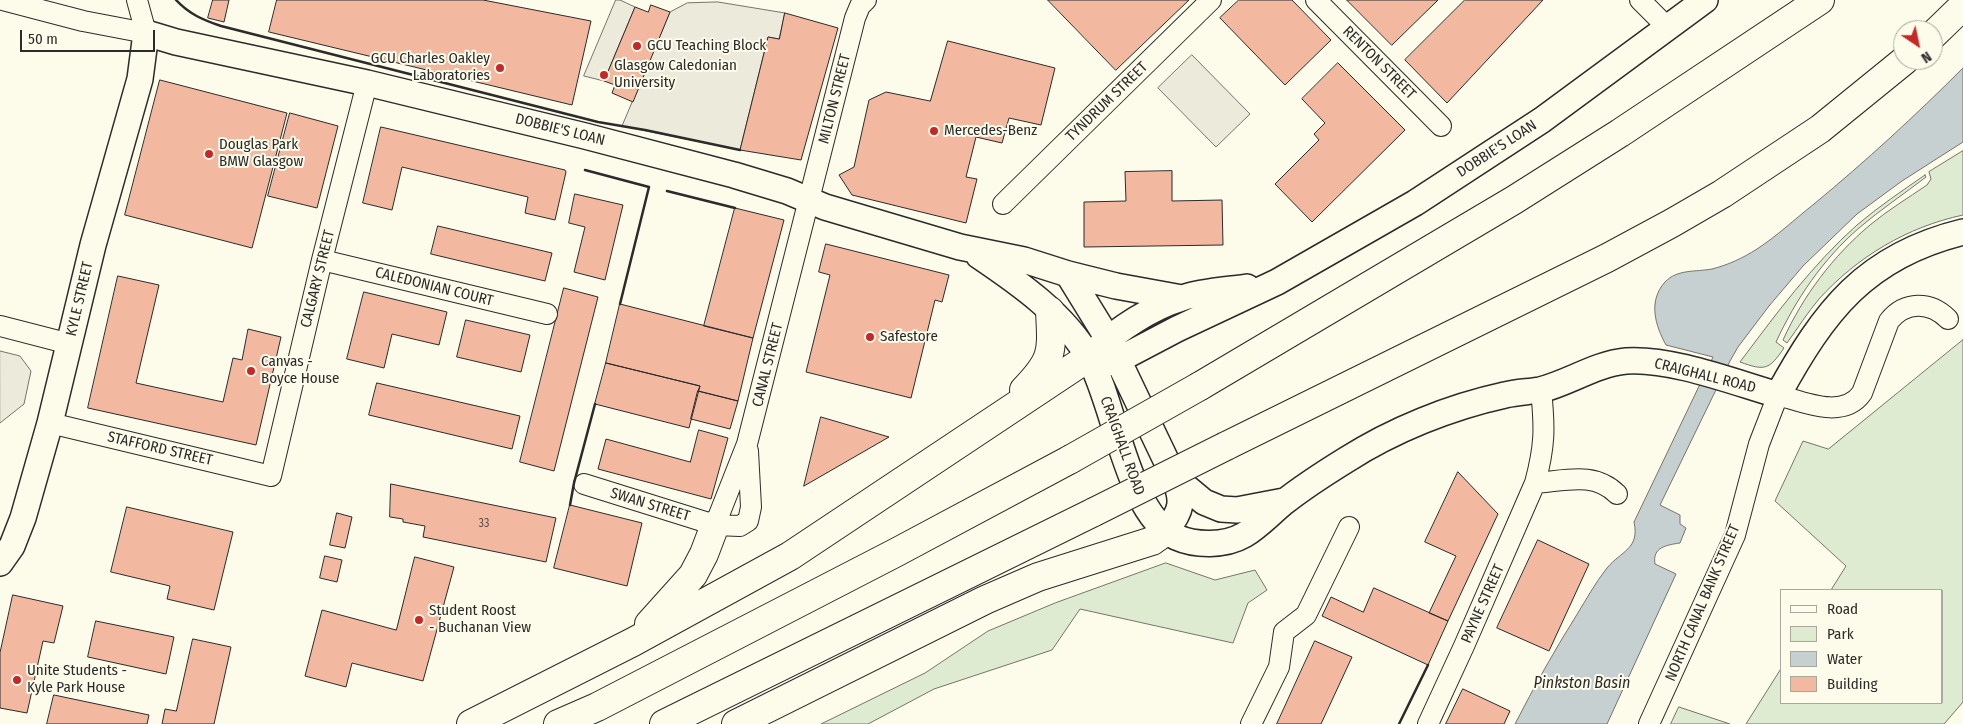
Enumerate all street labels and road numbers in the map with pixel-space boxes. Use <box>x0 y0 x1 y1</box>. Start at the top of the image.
street label: RENTON STREET <box>1339 23 1419 103</box>
street label: MILTON STREET <box>815 52 855 146</box>
street label: TYNDRUM STREET <box>1062 59 1152 145</box>
street label: DOBBIE'S LOAN <box>513 110 607 150</box>
street label: DOBBIE'S LOAN <box>1454 116 1540 182</box>
street label: CALGARY STREET <box>297 228 339 330</box>
street label: KYLE STREET <box>63 260 97 338</box>
street label: CALEDONIAN COURT <box>373 264 495 310</box>
street label: CANAL STREET <box>749 321 787 409</box>
street label: CRAIGHALL ROAD <box>1652 355 1758 397</box>
street label: CRAIGHALL ROAD <box>1096 394 1148 498</box>
street label: STAFFORD STREET <box>106 428 214 470</box>
street label: SWAN STREET <box>608 484 692 526</box>
street label: NORTH CANAL BANK STREET <box>1662 522 1744 684</box>
street label: PAYNE STREET <box>1458 562 1508 646</box>

